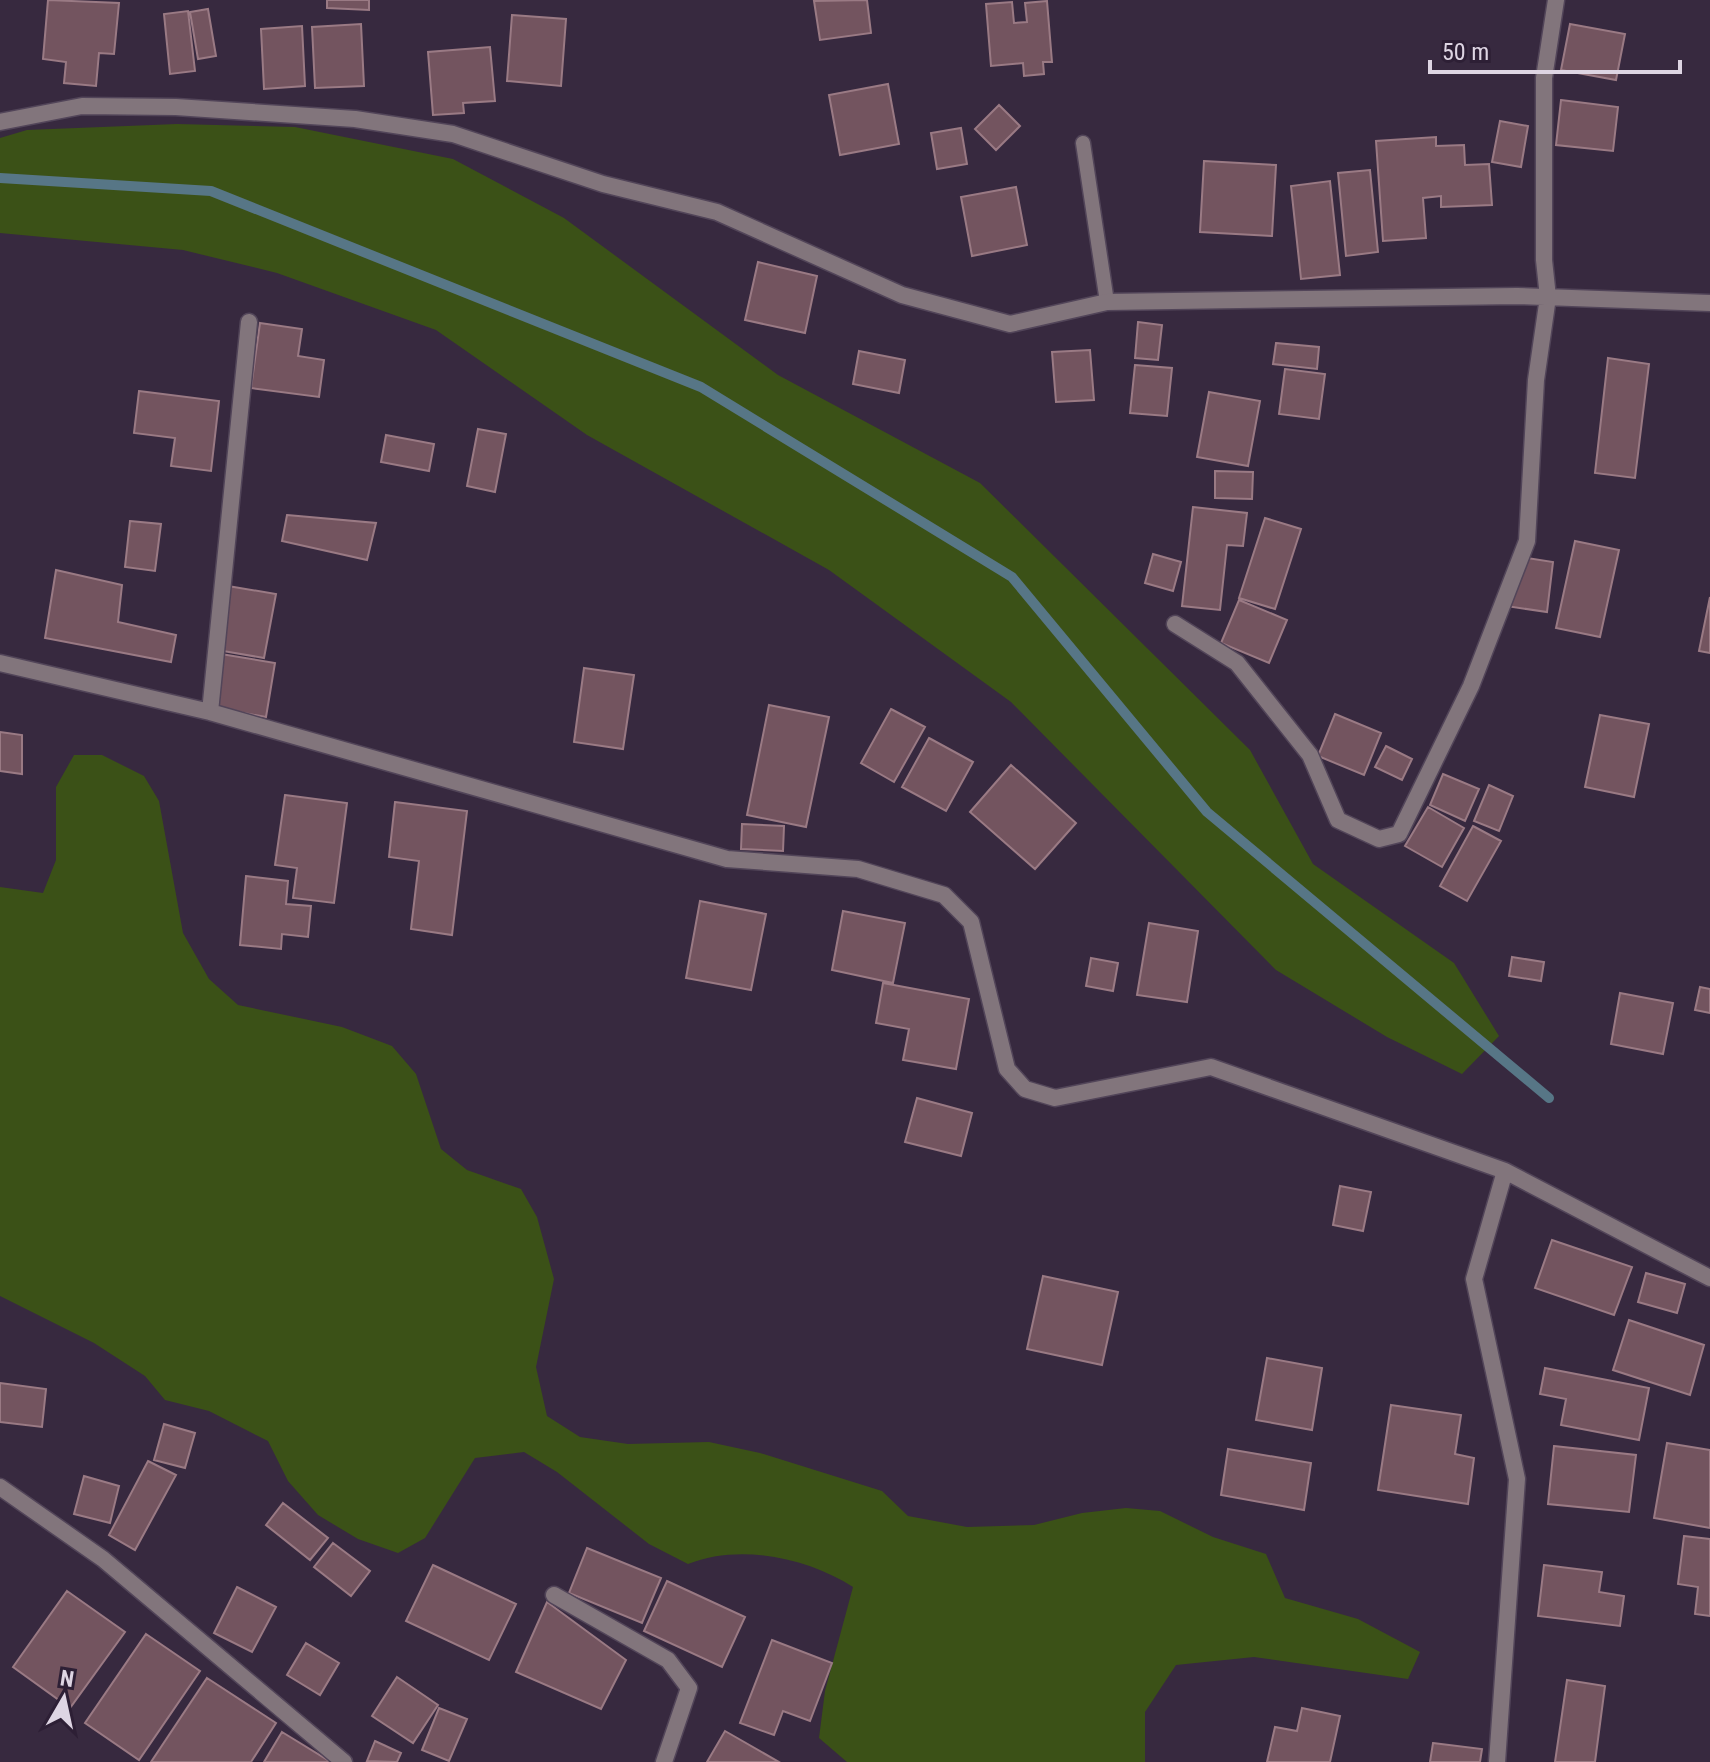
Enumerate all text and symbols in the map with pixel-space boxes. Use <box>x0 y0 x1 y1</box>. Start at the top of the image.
scale bar <box>1430 24 1680 74</box>
text: 50 m <box>1442 38 1489 66</box>
north arrow <box>24 1658 104 1738</box>
text: N <box>58 1665 76 1692</box>

